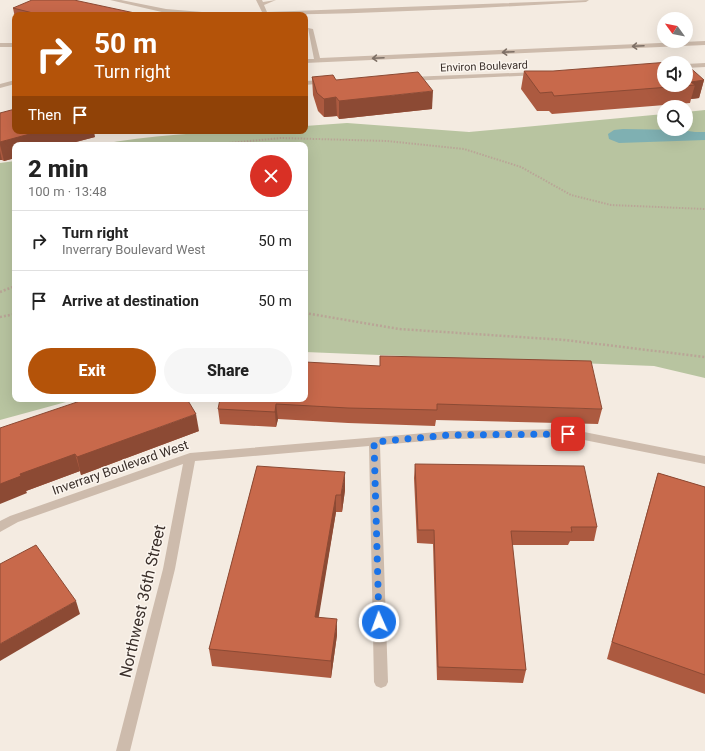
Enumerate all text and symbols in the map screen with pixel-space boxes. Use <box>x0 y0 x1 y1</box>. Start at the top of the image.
north arrow <box>657 12 693 48</box>
map controls <box>657 12 693 136</box>
text: 50 m <box>94 27 157 60</box>
icon: right <box>28 28 80 80</box>
one-way arrow <box>632 43 645 50</box>
one-way arrow <box>502 49 515 56</box>
one-way arrow <box>372 54 385 62</box>
button: sound <box>657 56 693 92</box>
street label: Environ Boulevard <box>440 58 528 75</box>
text: Turn right <box>94 61 171 82</box>
button: search <box>657 100 693 136</box>
icon: arrive <box>69 104 91 126</box>
text: Then <box>28 106 61 124</box>
text: 2 min <box>28 155 89 183</box>
button: close <box>250 155 292 197</box>
text: 100 m · 13:48 <box>28 184 107 199</box>
text: Turn right <box>62 224 128 242</box>
icon: right <box>28 230 50 252</box>
text: 50 m <box>258 232 292 250</box>
text: Inverrary Boulevard West <box>62 242 205 257</box>
icon: arrive <box>28 290 50 312</box>
text: Arrive at destination <box>62 292 199 310</box>
text: 50 m <box>258 292 292 310</box>
button: Exit <box>28 348 156 394</box>
button: Share <box>164 348 292 394</box>
pin <box>551 417 585 451</box>
icon: arrive <box>557 423 579 445</box>
street label: Inverrary Boulevard West <box>50 437 190 498</box>
street label: Northwest 36th Street <box>116 523 169 680</box>
position arrow <box>358 601 400 643</box>

